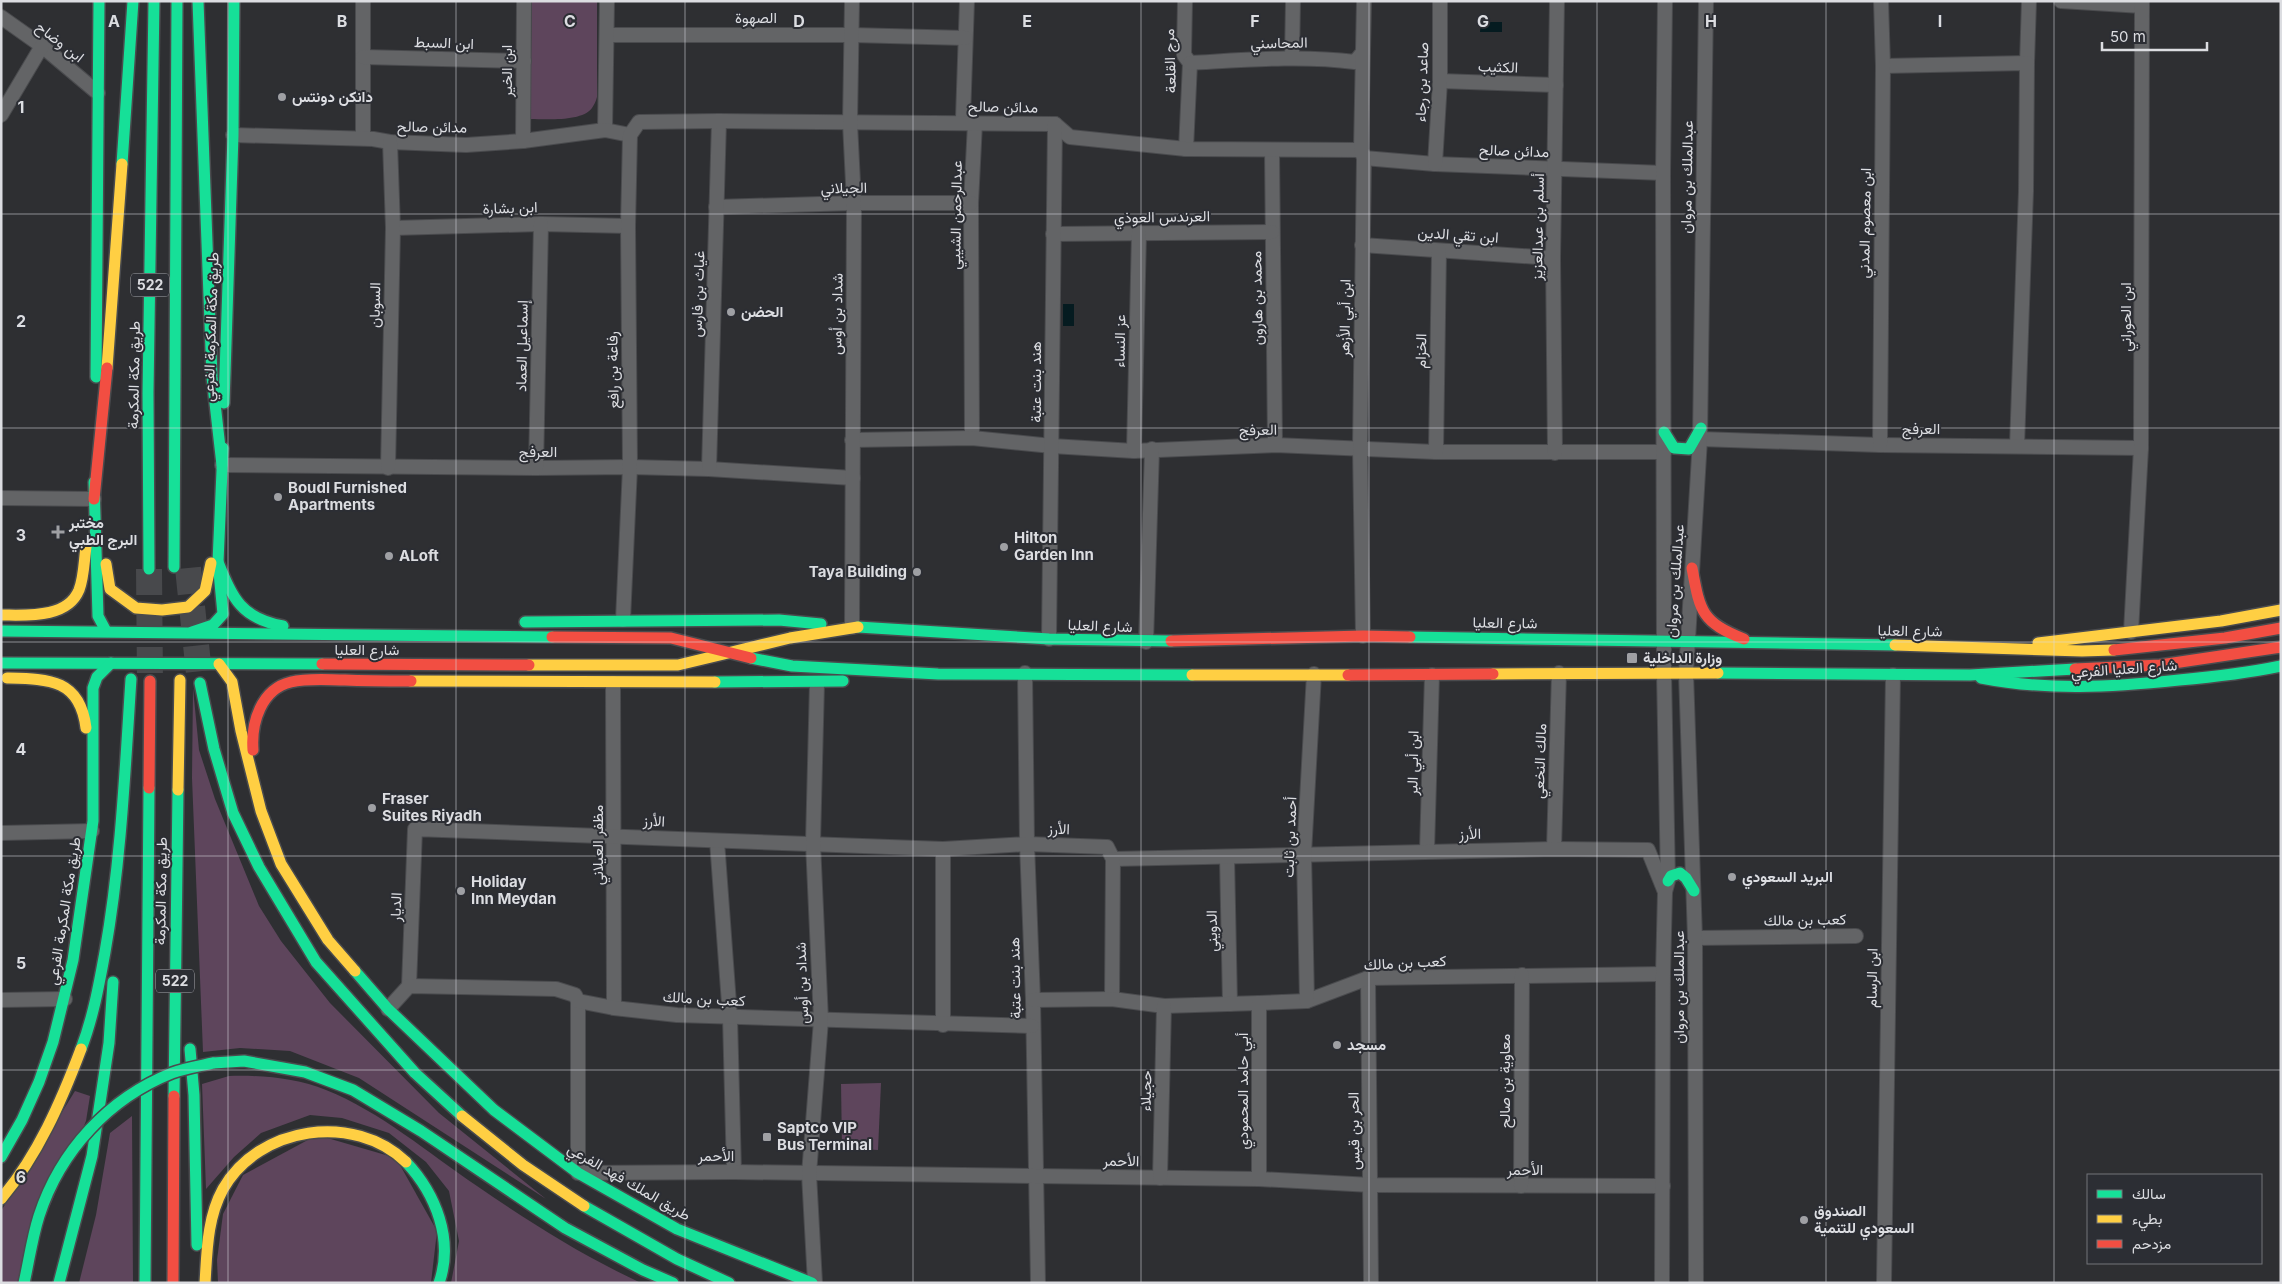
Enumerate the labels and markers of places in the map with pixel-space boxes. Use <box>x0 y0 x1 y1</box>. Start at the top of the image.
place label: دانكن دونتس <box>292 87 373 106</box>
marker: دانكن دونتس <box>276 91 288 103</box>
place label: الحضن <box>741 302 784 321</box>
marker: الحضن <box>725 306 737 318</box>
place label: Boudl Furnished Apartments <box>288 478 407 514</box>
marker: Boudl Furnished Apartments <box>272 491 284 503</box>
place label: مختبر البرج الطبي <box>68 513 137 553</box>
marker: مختبر البرج الطبي <box>51 525 65 539</box>
place label: Hilton Garden Inn <box>1014 528 1094 564</box>
marker: Hilton Garden Inn <box>998 541 1010 553</box>
place label: ALoft <box>399 546 439 565</box>
marker: ALoft <box>383 550 395 562</box>
place label: Taya Building <box>809 562 907 581</box>
marker: Taya Building <box>911 566 923 578</box>
place label: وزارة الداخلية <box>1643 648 1722 667</box>
marker: وزارة الداخلية <box>1625 651 1639 665</box>
place label: Fraser Suites Riyadh <box>382 789 482 825</box>
marker: Fraser Suites Riyadh <box>366 802 378 814</box>
place label: البريد السعودي <box>1742 867 1833 890</box>
marker: البريد السعودي <box>1726 871 1738 883</box>
place label: Holiday Inn Meydan <box>471 872 556 908</box>
marker: Holiday Inn Meydan <box>455 885 467 897</box>
place label: مسجد <box>1347 1035 1386 1054</box>
marker: مسجد <box>1331 1039 1343 1051</box>
place label: Saptco VIP Bus Terminal <box>777 1118 872 1154</box>
marker: Saptco VIP Bus Terminal <box>761 1131 773 1143</box>
place label: الصندوق السعودي للتنمية <box>1814 1201 1914 1241</box>
marker: الصندوق السعودي للتنمية <box>1798 1214 1810 1226</box>

